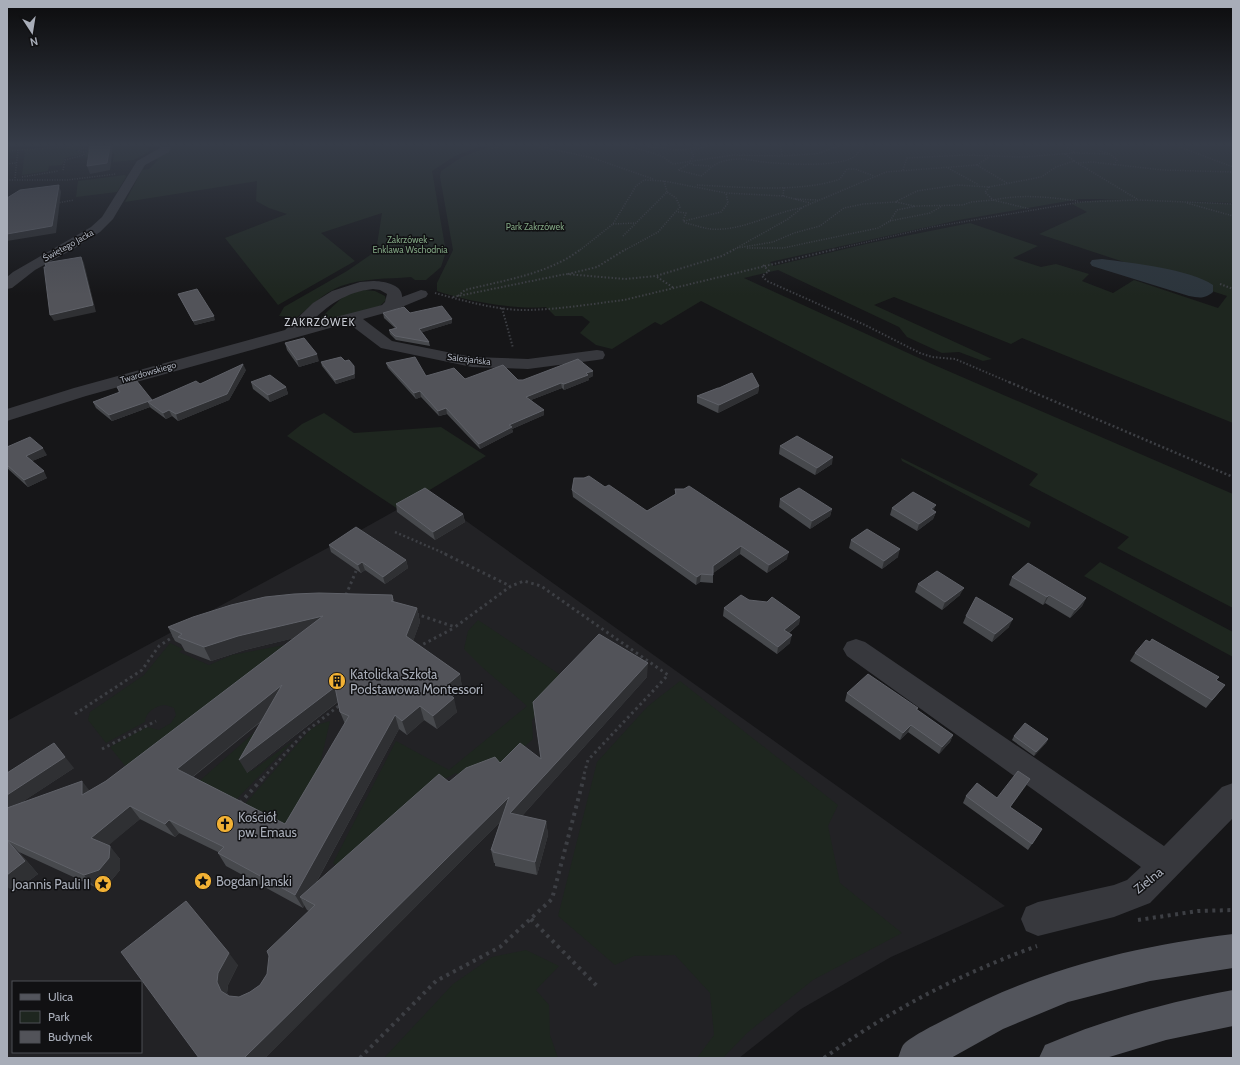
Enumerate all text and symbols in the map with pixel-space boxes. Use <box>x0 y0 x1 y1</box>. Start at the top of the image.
north arrow <box>12 12 52 52</box>
text: N <box>29 34 39 49</box>
park label: Park Zakrzówek <box>506 221 564 232</box>
street label: Świętego Jacka <box>40 225 96 263</box>
park label: Zakrzówek - Enklawa Wschodnia <box>372 234 448 255</box>
district label: ZAKRZÓWEK <box>284 315 356 329</box>
street label: Salezjańska <box>446 351 492 368</box>
street label: Twardowskiego <box>119 359 177 385</box>
place label: Katolicka Szkoła Podstawowa Montessori <box>350 666 483 697</box>
building icon: Katolicka Szkoła Podstawowa Montessori <box>327 671 347 691</box>
place label: Kościół pw. Emaus <box>238 809 298 840</box>
church icon: Kościół pw. Emaus <box>215 814 235 834</box>
street label: Zielna <box>1130 863 1166 897</box>
place icon: Bogdan Janski <box>193 871 213 891</box>
place label: Bogdan Janski <box>216 873 292 889</box>
place icon: Joannis Pauli II <box>93 874 113 894</box>
place label: Joannis Pauli II <box>11 876 90 892</box>
legend <box>12 981 142 1053</box>
text: Ulica <box>48 989 73 1004</box>
text: Park <box>48 1009 70 1024</box>
text: Budynek <box>48 1029 93 1044</box>

